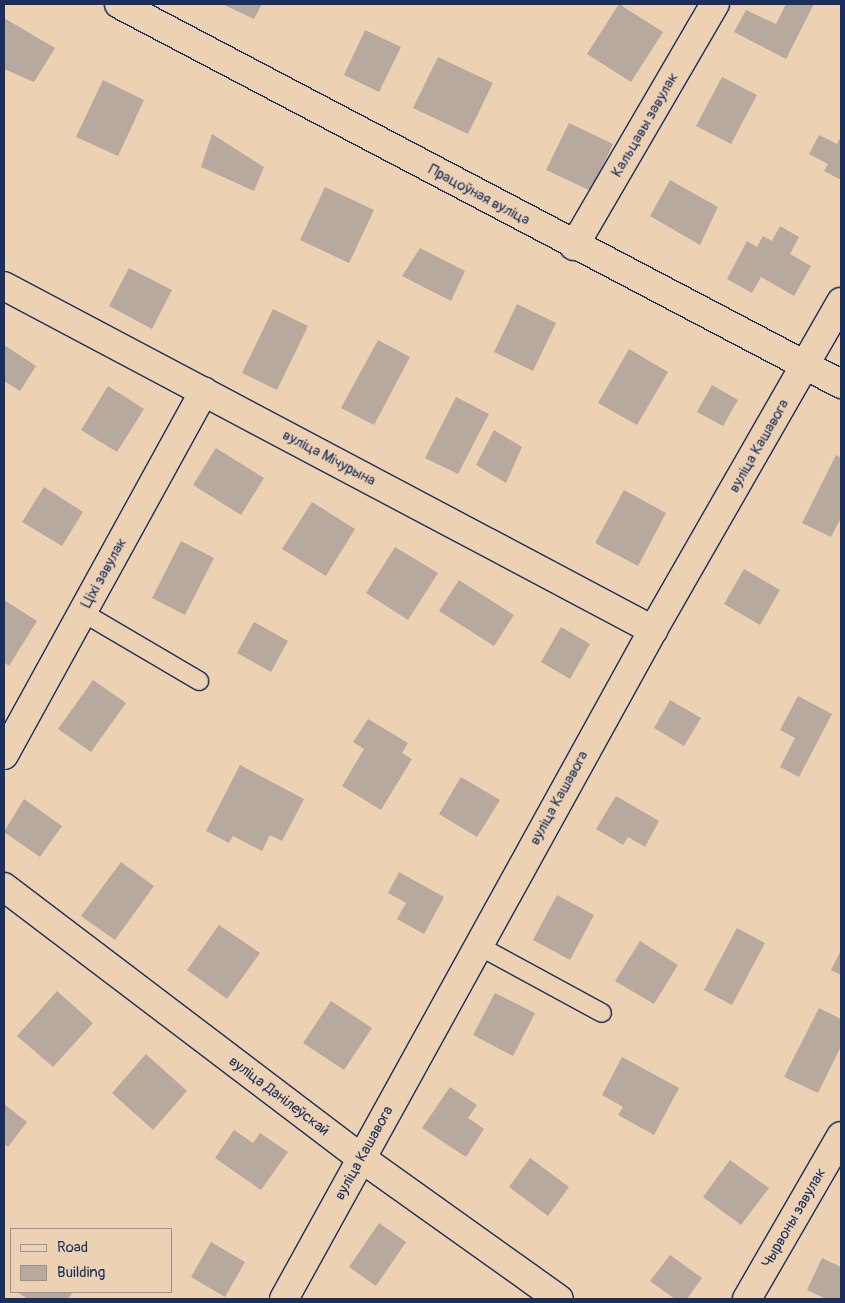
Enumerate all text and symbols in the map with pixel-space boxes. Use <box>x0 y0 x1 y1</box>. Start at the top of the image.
street label: Кальцавы завулак <box>608 70 682 180</box>
street label: Працоўная вуліца <box>425 161 533 229</box>
street label: вуліца Кашавога <box>725 396 793 496</box>
street label: вуліца Мічурына <box>279 426 379 490</box>
street label: Ціхі завулак <box>77 535 131 611</box>
street label: вуліца Кашавога <box>526 748 592 848</box>
street label: вуліца Данілеўскай <box>225 1052 333 1140</box>
street label: вуліца Кашавога <box>331 1103 397 1203</box>
street label: Чырвоны завулак <box>758 1165 830 1271</box>
legend <box>10 1228 172 1293</box>
text: Road <box>57 1238 88 1257</box>
text: Building <box>57 1263 105 1282</box>

